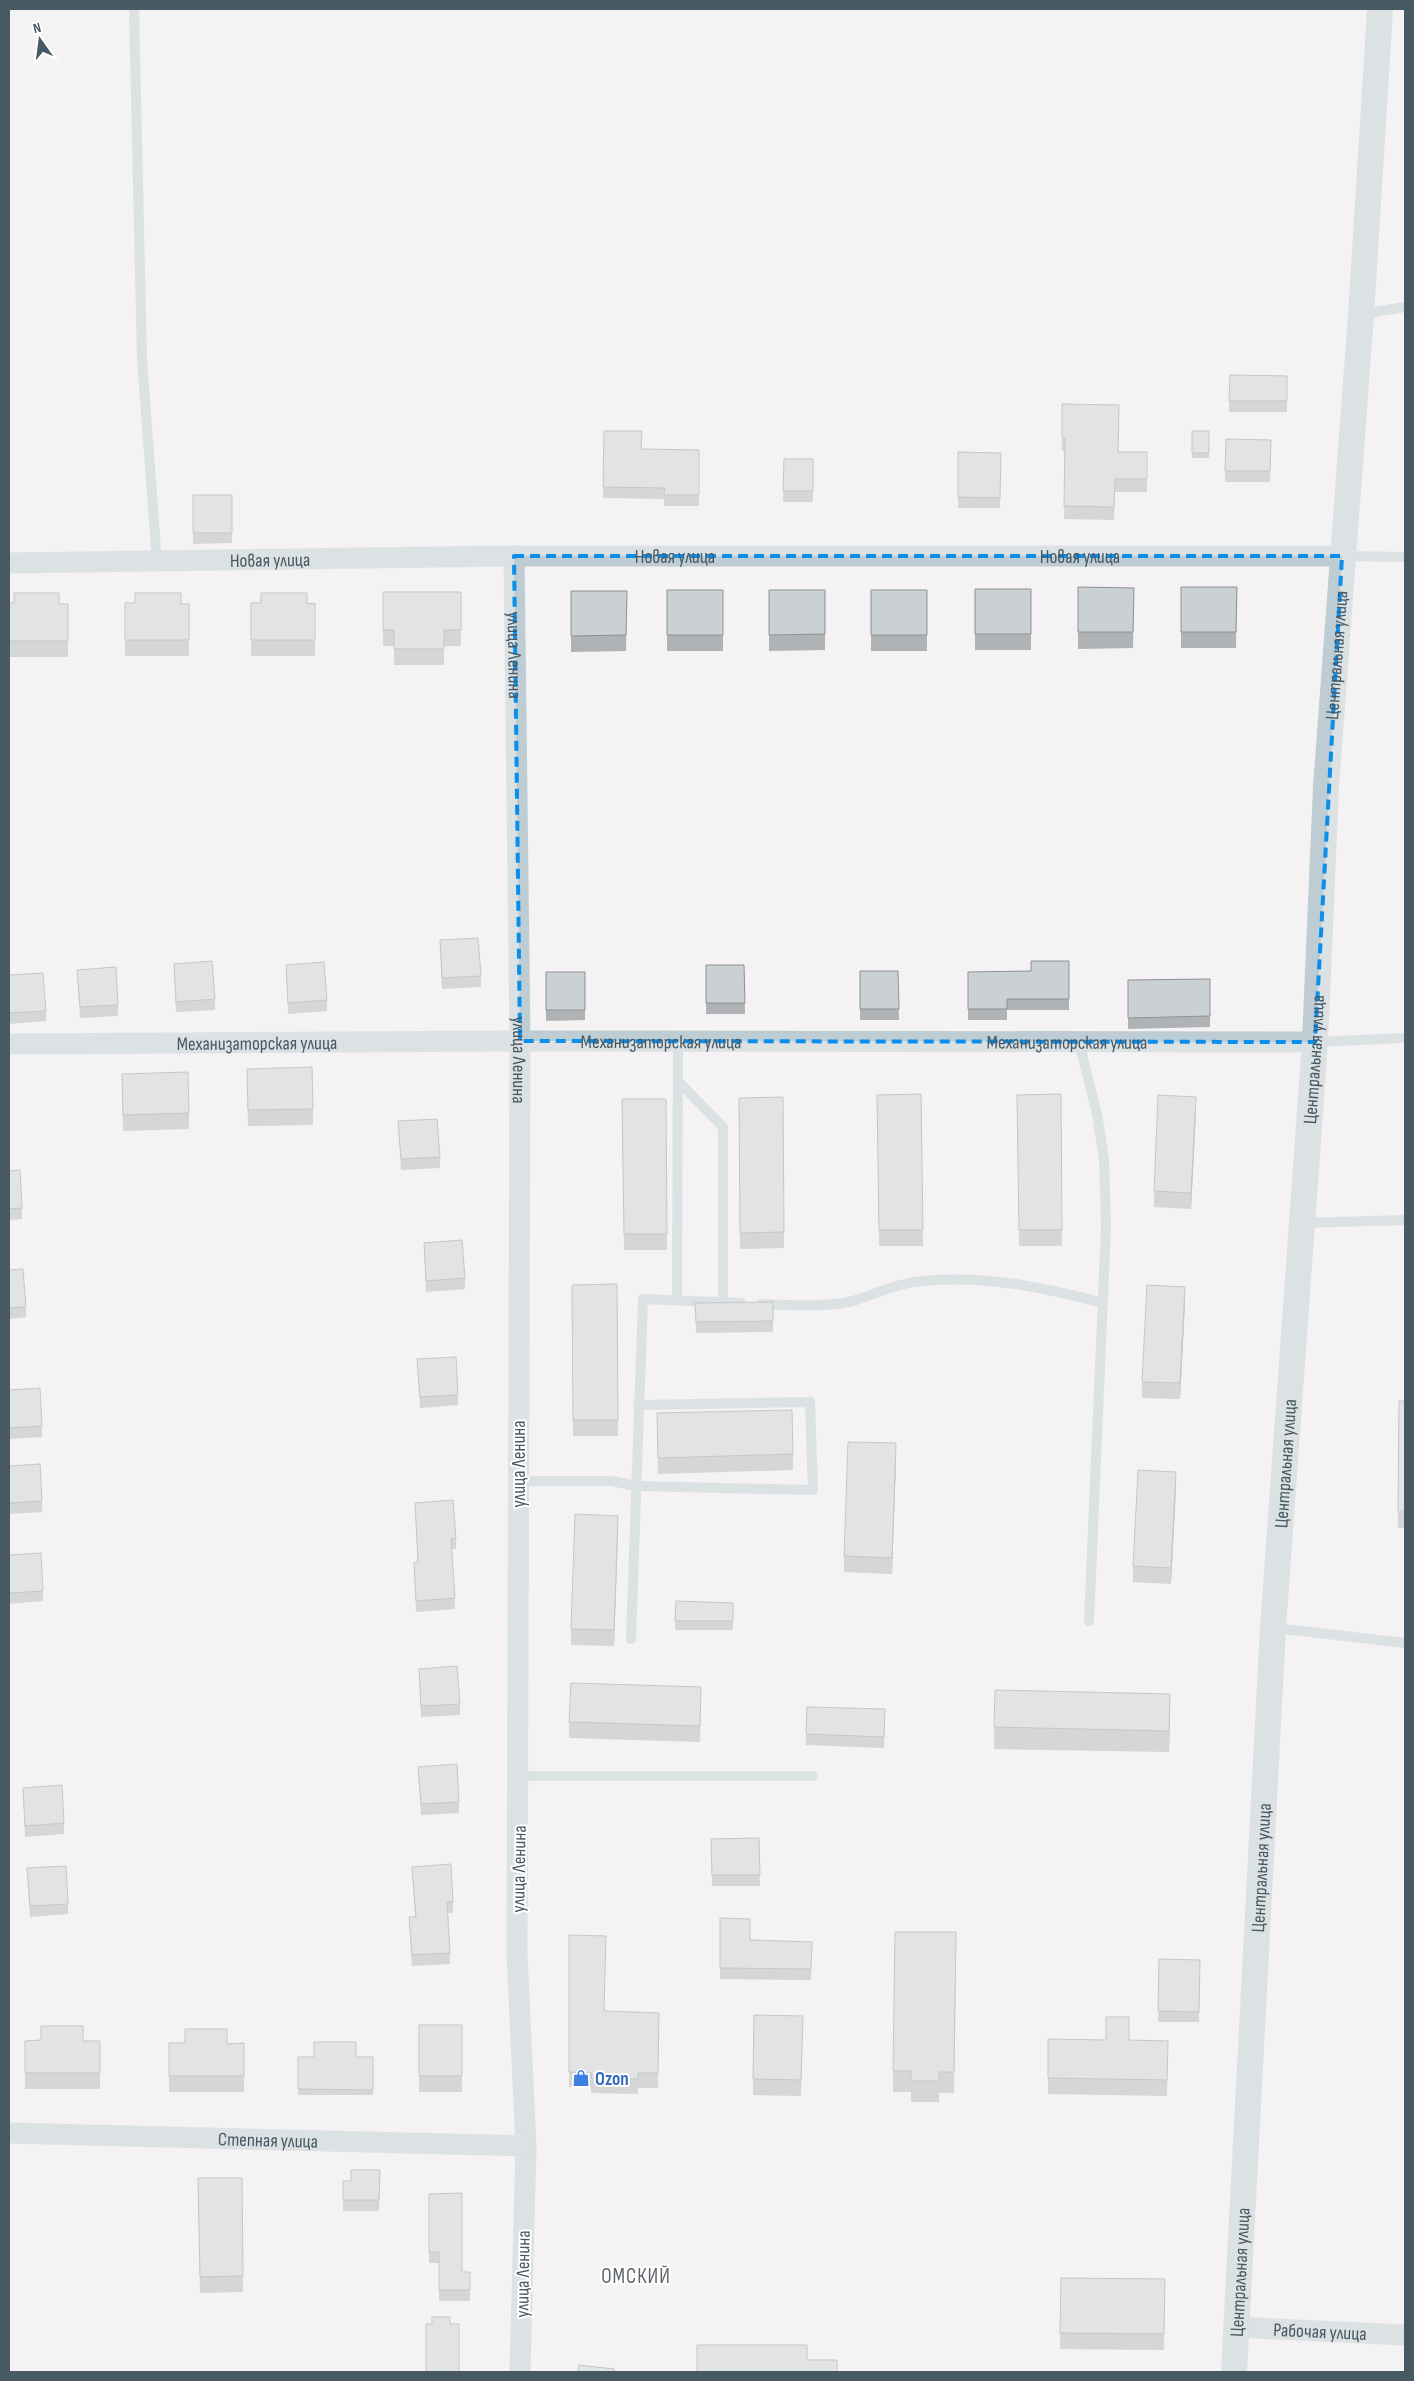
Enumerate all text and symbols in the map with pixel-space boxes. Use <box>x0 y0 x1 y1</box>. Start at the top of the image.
north arrow <box>15 15 65 65</box>
text: N <box>31 19 43 37</box>
street label: Новая улица <box>635 546 715 569</box>
street label: Новая улица <box>1040 546 1120 569</box>
street label: Новая улица <box>230 549 310 573</box>
street label: Центральная улица <box>1321 590 1354 721</box>
street label: улица Ленина <box>502 611 526 699</box>
street label: Центральная улица <box>1299 994 1330 1125</box>
street label: улица Ленина <box>507 1016 530 1104</box>
street label: Механизаторская улица <box>581 1031 741 1054</box>
street label: Механизаторская улица <box>177 1032 337 1056</box>
street label: Механизаторская улица <box>987 1032 1147 1055</box>
street label: Центральная улица <box>1270 1398 1302 1529</box>
street label: улица Ленина <box>508 1420 531 1508</box>
street label: Центральная улица <box>1247 1803 1277 1933</box>
street label: улица Ленина <box>507 1825 532 1913</box>
shop icon: Ozon <box>571 2068 591 2088</box>
place label: Ozon <box>595 2068 629 2091</box>
street label: Степная улица <box>218 2128 318 2154</box>
street label: Центральная улица <box>1226 2207 1256 2337</box>
street label: улица Ленина <box>511 2230 536 2318</box>
district label: ОМСКИЙ <box>601 2264 671 2289</box>
street label: Рабочая улица <box>1273 2319 1367 2346</box>

